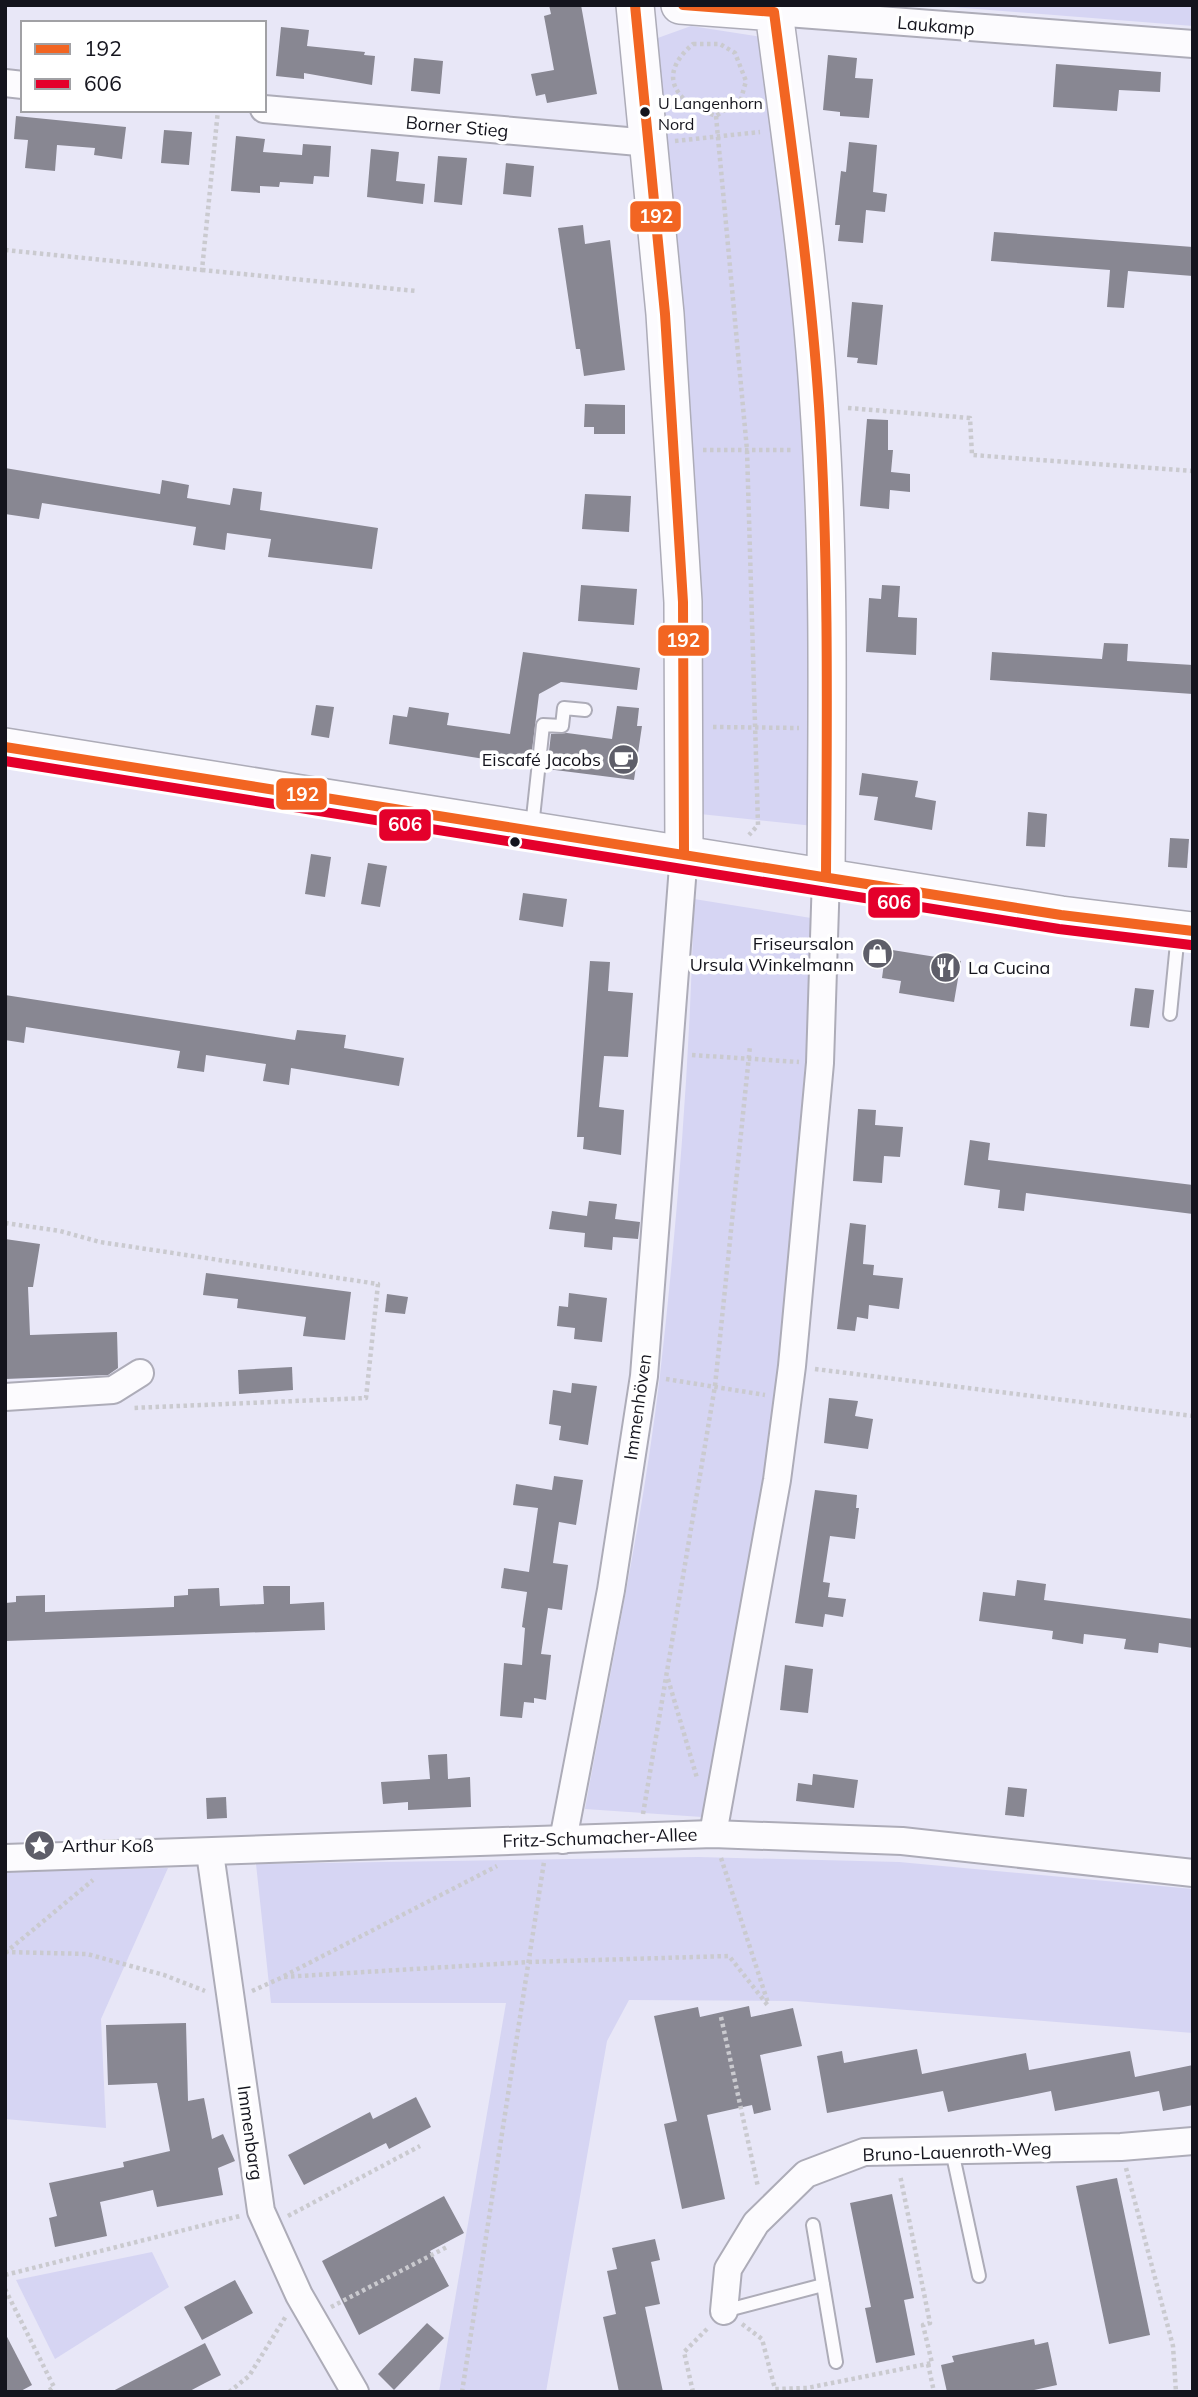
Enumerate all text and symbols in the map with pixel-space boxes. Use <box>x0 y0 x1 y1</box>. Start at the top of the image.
street label: Laukamp <box>896 11 976 40</box>
legend <box>21 21 266 112</box>
text: 192 <box>84 35 122 61</box>
text: 606 <box>84 70 122 96</box>
place label: U Langenhorn Nord <box>658 93 763 134</box>
marker: U Langenhorn Nord <box>638 105 652 119</box>
street label: Borner Stieg <box>405 111 509 142</box>
line badge: 192 <box>629 200 682 233</box>
text: 192 <box>639 204 673 228</box>
line badge: 192 <box>657 624 710 657</box>
text: 192 <box>666 628 700 652</box>
cafe icon: Eiscafé Jacobs <box>607 743 641 777</box>
place label: Eiscafé Jacobs <box>482 748 601 771</box>
line badge: 192 <box>275 777 328 811</box>
text: 192 <box>285 782 319 806</box>
line badge: 606 <box>378 808 432 842</box>
text: 606 <box>388 812 422 836</box>
unlabelled marker <box>508 835 522 849</box>
line badge: 606 <box>867 886 921 919</box>
text: 606 <box>877 890 911 914</box>
place label: Friseursalon Ursula Winkelmann <box>690 932 854 976</box>
shop icon: Friseursalon Ursula Winkelmann <box>860 937 894 971</box>
restaurant icon: La Cucina <box>928 951 962 985</box>
place label: La Cucina <box>968 956 1050 979</box>
street label: Immenhöven <box>619 1352 656 1462</box>
street label: Fritz-Schumacher-Allee <box>502 1823 698 1852</box>
place icon: Arthur Koß <box>22 1829 56 1863</box>
place label: Arthur Koß <box>62 1834 154 1857</box>
street label: Immenbarg <box>232 2084 269 2182</box>
street label: Bruno-Lauenroth-Weg <box>862 2137 1052 2166</box>

